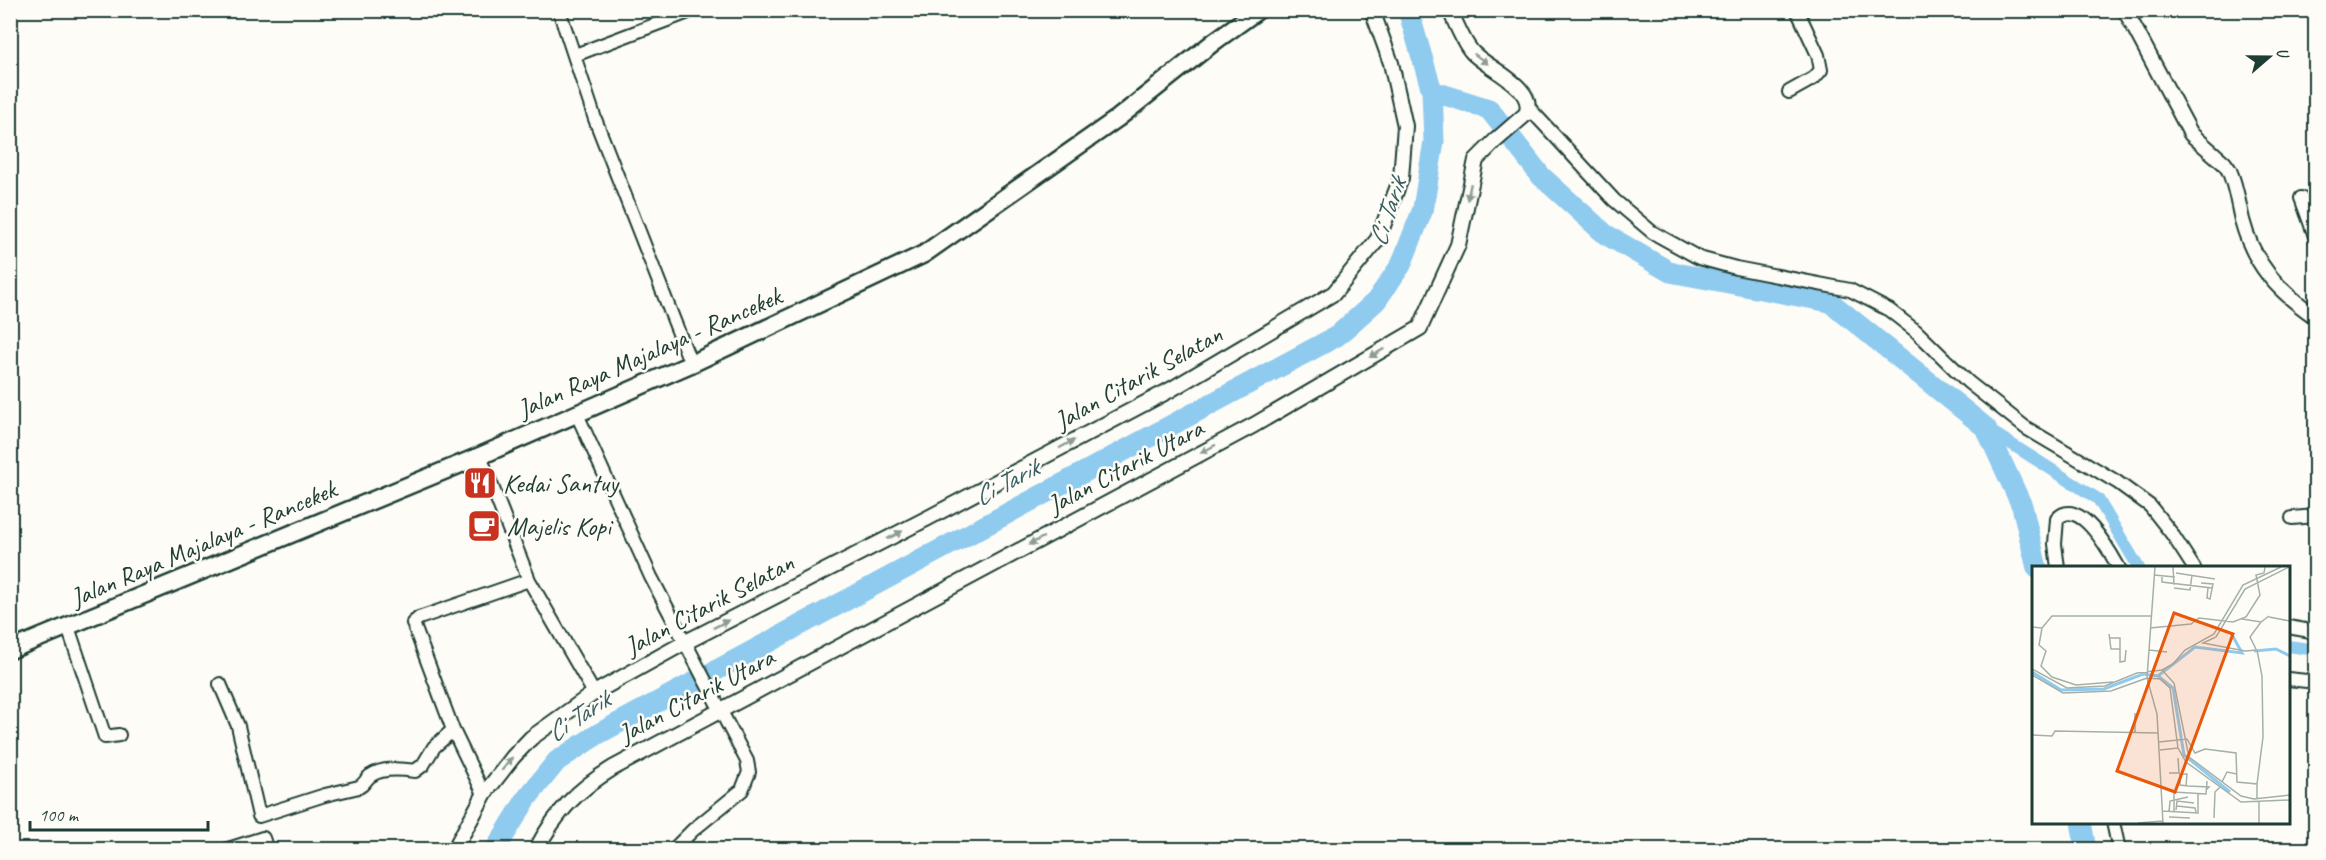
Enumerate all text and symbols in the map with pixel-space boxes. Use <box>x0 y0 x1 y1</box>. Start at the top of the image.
north arrow <box>2239 27 2299 87</box>
text: U <box>2271 45 2294 62</box>
one-way arrow <box>1473 52 1489 65</box>
water label: Ci Tarik <box>1360 170 1415 250</box>
one-way arrow <box>1464 182 1474 201</box>
street label: Jalan Raya Majalaya - Rancekek <box>510 278 788 426</box>
street label: Jalan Citarik Selatan <box>1047 318 1228 438</box>
one-way arrow <box>1369 347 1385 358</box>
street label: Jalan Citarik Utara <box>1040 411 1210 522</box>
one-way arrow <box>1059 439 1076 449</box>
one-way arrow <box>1199 444 1216 454</box>
water label: Ci Tarik <box>967 449 1048 513</box>
restaurant icon: Kedai Santuy <box>462 465 498 501</box>
place label: Kedai Santuy <box>503 467 620 500</box>
street label: Jalan Raya Majalaya - Rancekek <box>64 472 343 615</box>
cafe icon: Majelis Kopi <box>466 508 502 544</box>
place label: Majelis Kopi <box>507 510 614 543</box>
one-way arrow <box>886 530 903 540</box>
one-way arrow <box>1027 536 1044 546</box>
street label: Jalan Citarik Selatan <box>617 546 800 664</box>
inset map <box>2032 566 2290 824</box>
one-way arrow <box>713 619 730 629</box>
street label: Jalan Citarik Utara <box>611 640 781 751</box>
water label: Ci Tarik <box>540 681 620 749</box>
one-way arrow <box>501 757 513 772</box>
scale bar <box>30 794 208 832</box>
text: 100 m <box>39 804 80 826</box>

